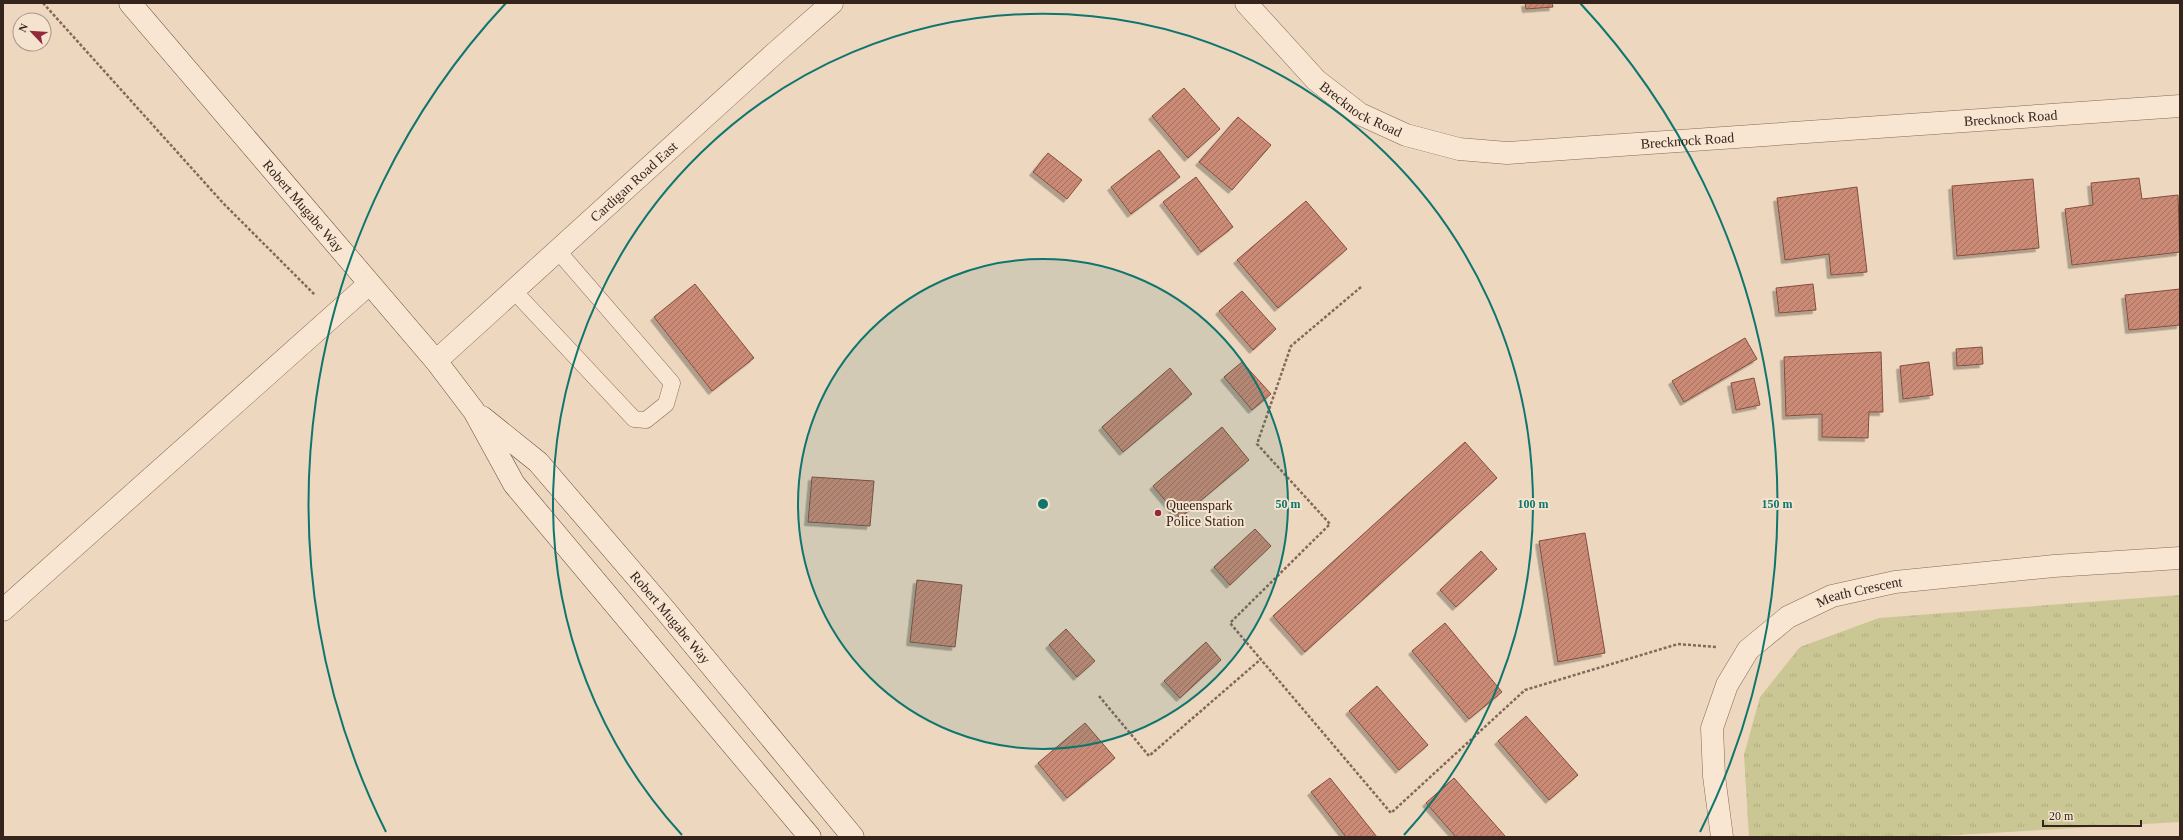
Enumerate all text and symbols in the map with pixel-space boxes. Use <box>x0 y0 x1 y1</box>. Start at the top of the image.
north arrow <box>12 12 52 52</box>
text: N <box>16 22 30 34</box>
street label: Brecknock Road <box>1317 79 1404 140</box>
street label: Brecknock Road <box>1963 108 2058 129</box>
street label: Brecknock Road <box>1640 130 1735 152</box>
street label: Cardigan Road East <box>587 139 681 225</box>
street label: Robert Mugabe Way <box>260 157 347 255</box>
centre of rings <box>1036 497 1050 511</box>
text: 50 m <box>1276 497 1301 511</box>
text: 100 m <box>1518 497 1549 511</box>
text: 150 m <box>1762 497 1793 511</box>
place label: Queenspark Police Station <box>1166 498 1244 529</box>
marker: Queenspark Police Station <box>1153 508 1163 518</box>
street label: Robert Mugabe Way <box>627 568 713 667</box>
street label: Meath Crescent <box>1814 574 1903 610</box>
scale bar <box>2043 802 2141 828</box>
text: 20 m <box>2049 809 2074 823</box>

